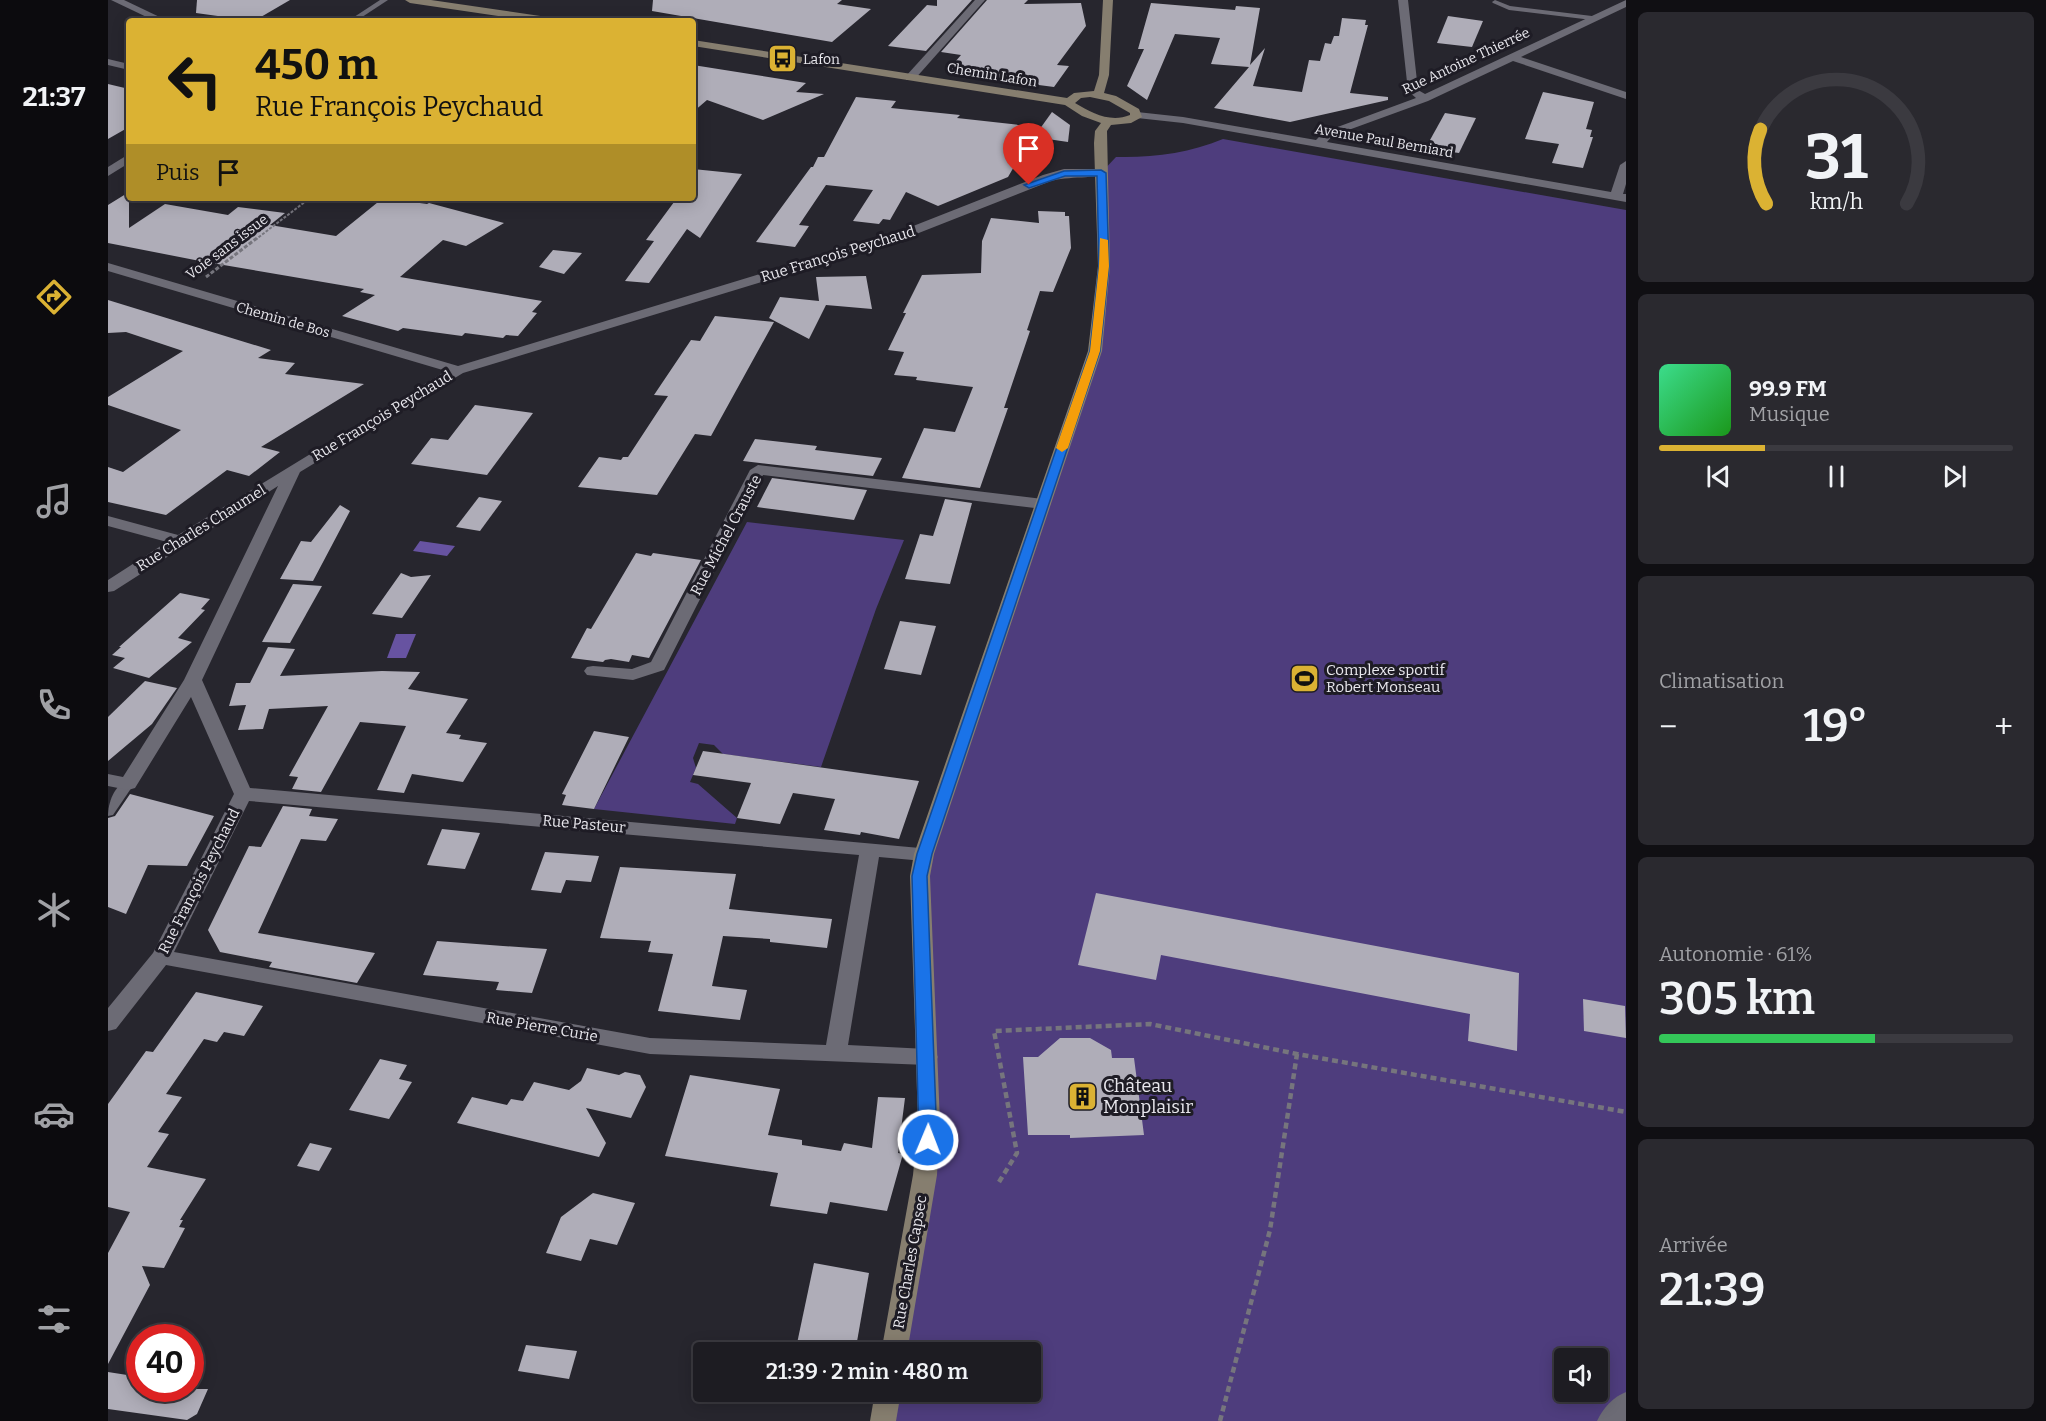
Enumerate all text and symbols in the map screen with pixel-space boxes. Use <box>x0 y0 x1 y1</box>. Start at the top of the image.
street label: Rue Antoine Thierrée <box>1400 24 1532 98</box>
text: 450 m <box>255 40 378 90</box>
icon: left <box>156 42 234 120</box>
bus stop icon: Lafon <box>766 43 798 75</box>
place label: Lafon <box>803 51 840 68</box>
street label: Chemin Lafon <box>946 59 1038 91</box>
text: 21:37 <box>22 81 86 113</box>
text: Rue François Peychaud <box>255 91 543 123</box>
street label: Avenue Paul Berniard <box>1313 120 1455 162</box>
text: 31 <box>1805 120 1867 195</box>
pin <box>1003 123 1054 185</box>
icon: arrive <box>1012 132 1045 165</box>
icon: arrive <box>212 156 245 189</box>
text: Puis <box>156 159 200 186</box>
text: km/h <box>1809 189 1863 215</box>
street label: Voie sans issue <box>183 211 271 283</box>
street label: Rue François Peychaud <box>759 222 917 286</box>
icon: directions <box>33 276 75 318</box>
street label: Chemin de Bos <box>234 299 332 341</box>
street label: Rue François Peychaud <box>309 367 455 465</box>
text: 99.9 FM <box>1749 375 1827 402</box>
text: Musique <box>1749 402 1830 426</box>
icon: previous <box>1702 460 1735 493</box>
icon: pause <box>1820 460 1853 493</box>
icon: next <box>1938 460 1971 493</box>
street label: Rue Michel Crauste <box>687 472 765 598</box>
icon: music <box>33 480 75 522</box>
street label: Rue Charles Chaumel <box>133 481 269 575</box>
place label: Complexe sportif Robert Monseau <box>1326 661 1446 696</box>
sports icon: Complexe sportif Robert Monseau <box>1289 663 1321 695</box>
text: Climatisation <box>1659 669 1784 693</box>
icon: phone <box>33 684 75 726</box>
text: 19° <box>1803 699 1868 753</box>
text: − <box>1659 707 1677 747</box>
text: + <box>1994 707 2013 747</box>
street label: Rue François Peychaud <box>155 805 243 956</box>
street label: Rue Pasteur <box>542 811 627 837</box>
icon: climate <box>33 889 75 931</box>
text: Autonomie · 61% <box>1659 942 1812 966</box>
text: 305 km <box>1659 972 1815 1026</box>
street label: Rue Pierre Curie <box>485 1008 599 1046</box>
place label: Château Monplaisir <box>1103 1075 1193 1118</box>
building icon: Château Monplaisir <box>1066 1080 1098 1112</box>
icon: car <box>33 1093 75 1135</box>
position arrow <box>896 1108 960 1172</box>
street label: Rue Charles Capsec <box>889 1193 931 1330</box>
text: Arrivée <box>1659 1233 1728 1257</box>
text: 21:39 <box>1659 1263 1766 1317</box>
icon: filters <box>33 1298 75 1340</box>
speed limit sign: 40 <box>126 1324 204 1402</box>
map controls <box>1554 1348 1608 1402</box>
button: sound <box>1554 1348 1608 1402</box>
text: 21:39 · 2 min · 480 m <box>766 1358 968 1385</box>

